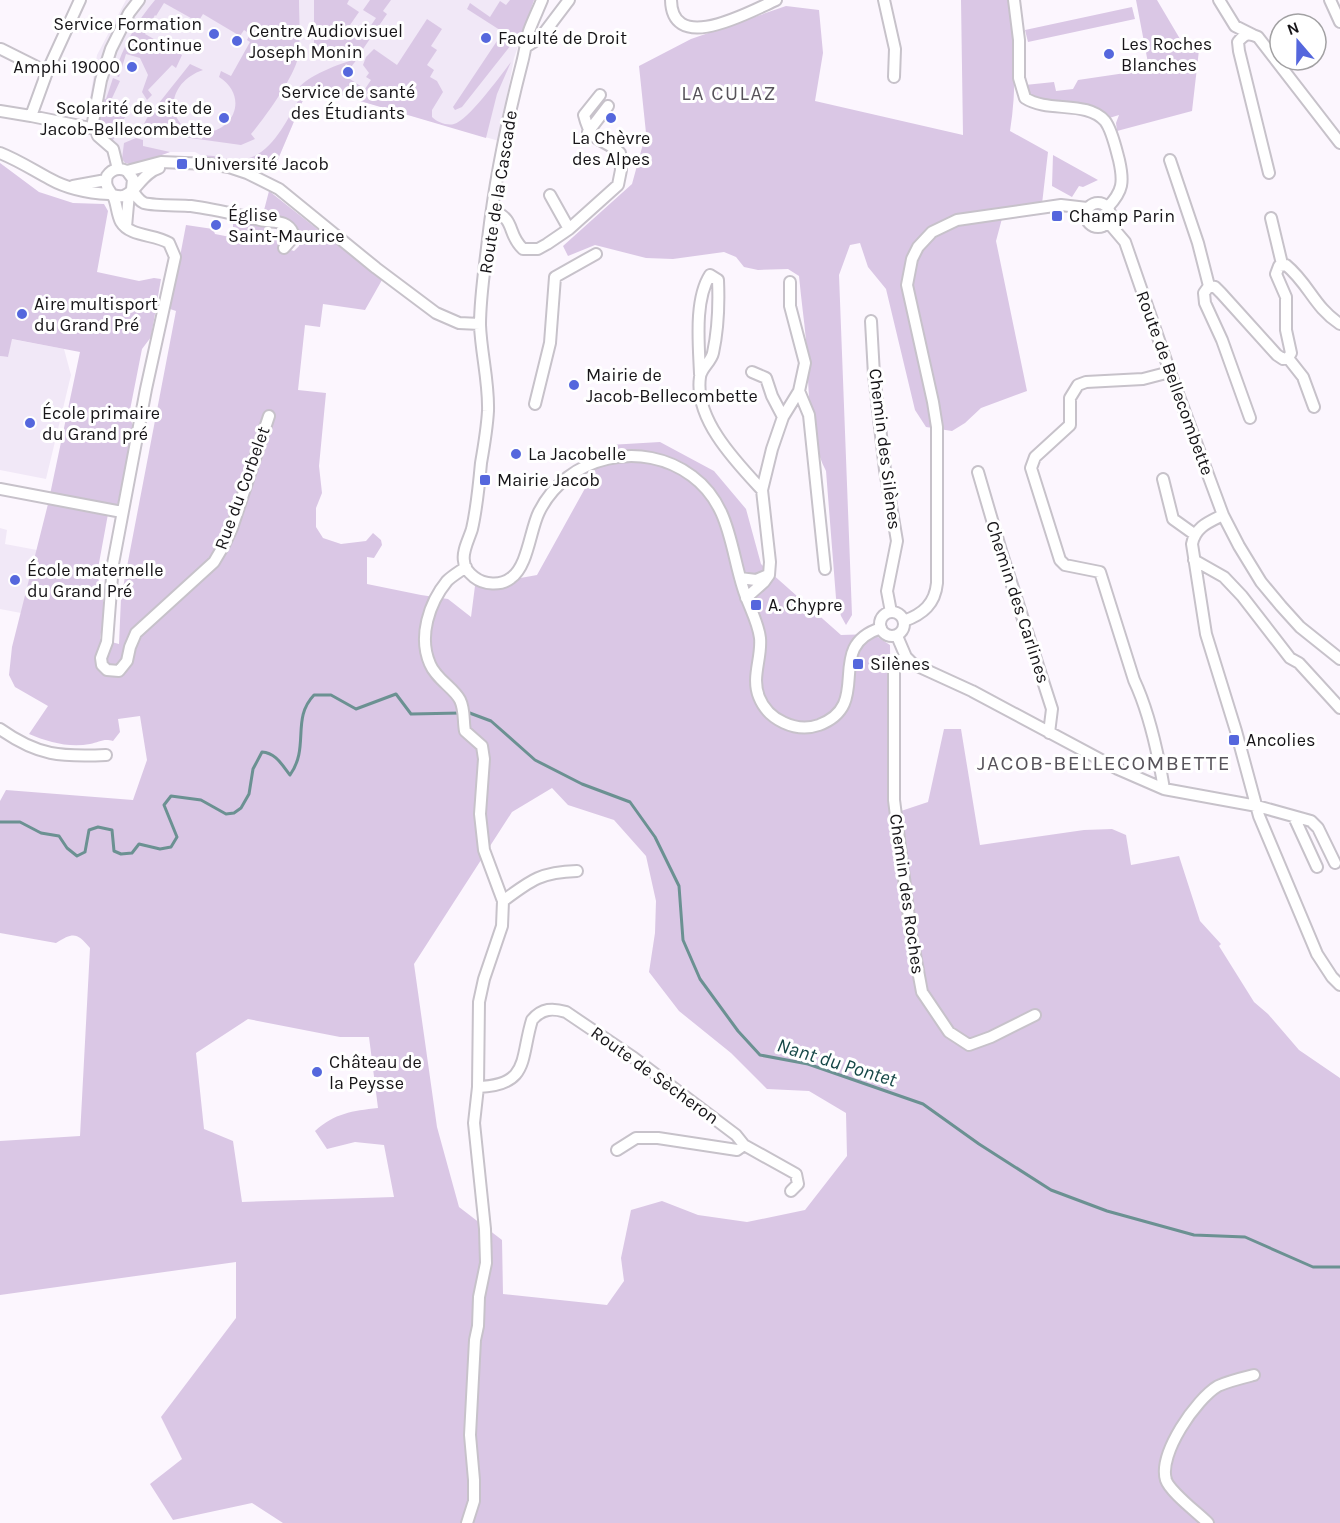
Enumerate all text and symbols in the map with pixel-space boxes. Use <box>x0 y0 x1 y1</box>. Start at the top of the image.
north arrow <box>1268 12 1328 72</box>
place label: Service Formation Continue <box>53 13 202 56</box>
text: N <box>1284 17 1302 39</box>
place label: Centre Audiovisuel Joseph Monin <box>249 20 403 63</box>
marker: Service Formation Continue <box>207 27 221 41</box>
place label: Faculté de Droit <box>498 27 627 49</box>
marker: Faculté de Droit <box>479 31 493 45</box>
place label: Les Roches Blanches <box>1121 33 1212 76</box>
marker: Centre Audiovisuel Joseph Monin <box>230 34 244 48</box>
marker: Les Roches Blanches <box>1102 47 1116 61</box>
place label: Amphi 19000 <box>13 56 120 78</box>
marker: Amphi 19000 <box>125 60 139 74</box>
marker: Service de santé des Étudiants <box>341 65 355 79</box>
place label: Service de santé des Étudiants <box>281 81 415 124</box>
district label: LA CULAZ <box>681 82 777 105</box>
place label: Scolarité de site de Jacob-Bellecombette <box>40 97 212 140</box>
street label: Route de la Cascade <box>474 109 522 275</box>
marker: Scolarité de site de Jacob-Bellecombette <box>217 111 231 125</box>
marker: La Chèvre des Alpes <box>604 111 618 125</box>
place label: La Chèvre des Alpes <box>572 127 650 170</box>
place label: Université Jacob <box>194 153 329 175</box>
marker: Université Jacob <box>175 157 189 171</box>
place label: Église Saint-Maurice <box>228 203 345 247</box>
place label: Champ Parin <box>1069 205 1175 227</box>
marker: Champ Parin <box>1050 209 1064 223</box>
marker: Église Saint-Maurice <box>209 218 223 232</box>
street label: Route de Bellecombette <box>1131 288 1219 478</box>
place label: Aire multisport du Grand Pré <box>34 293 158 336</box>
marker: Aire multisport du Grand Pré <box>15 307 29 321</box>
place label: Mairie de Jacob-Bellecombette <box>586 364 758 407</box>
street label: Chemin des Silènes <box>864 367 906 531</box>
marker: Mairie de Jacob-Bellecombette <box>567 378 581 392</box>
place label: École primaire du Grand pré <box>42 401 160 445</box>
marker: École primaire du Grand pré <box>23 416 37 430</box>
street label: Rue du Corbelet <box>209 423 275 553</box>
place label: La Jacobelle <box>528 443 626 465</box>
marker: La Jacobelle <box>509 447 523 461</box>
place label: Mairie Jacob <box>497 469 600 491</box>
marker: Mairie Jacob <box>478 473 492 487</box>
street label: Chemin des Carlines <box>981 518 1055 686</box>
place label: École maternelle du Grand Pré <box>27 558 164 602</box>
marker: École maternelle du Grand Pré <box>8 573 22 587</box>
place label: A. Chypre <box>768 594 842 616</box>
marker: A. Chypre <box>749 598 763 612</box>
place label: Silènes <box>870 653 930 675</box>
marker: Silènes <box>851 657 865 671</box>
place label: Ancolies <box>1246 729 1315 751</box>
marker: Ancolies <box>1227 733 1241 747</box>
district label: JACOB-BELLECOMBETTE <box>977 751 1231 775</box>
street label: Chemin des Roches <box>885 812 929 976</box>
street label: Route de Sècheron <box>587 1021 723 1129</box>
water label: Nant du Pontet <box>774 1033 900 1092</box>
place label: Château de la Peysse <box>329 1051 422 1094</box>
marker: Château de la Peysse <box>310 1065 324 1079</box>

